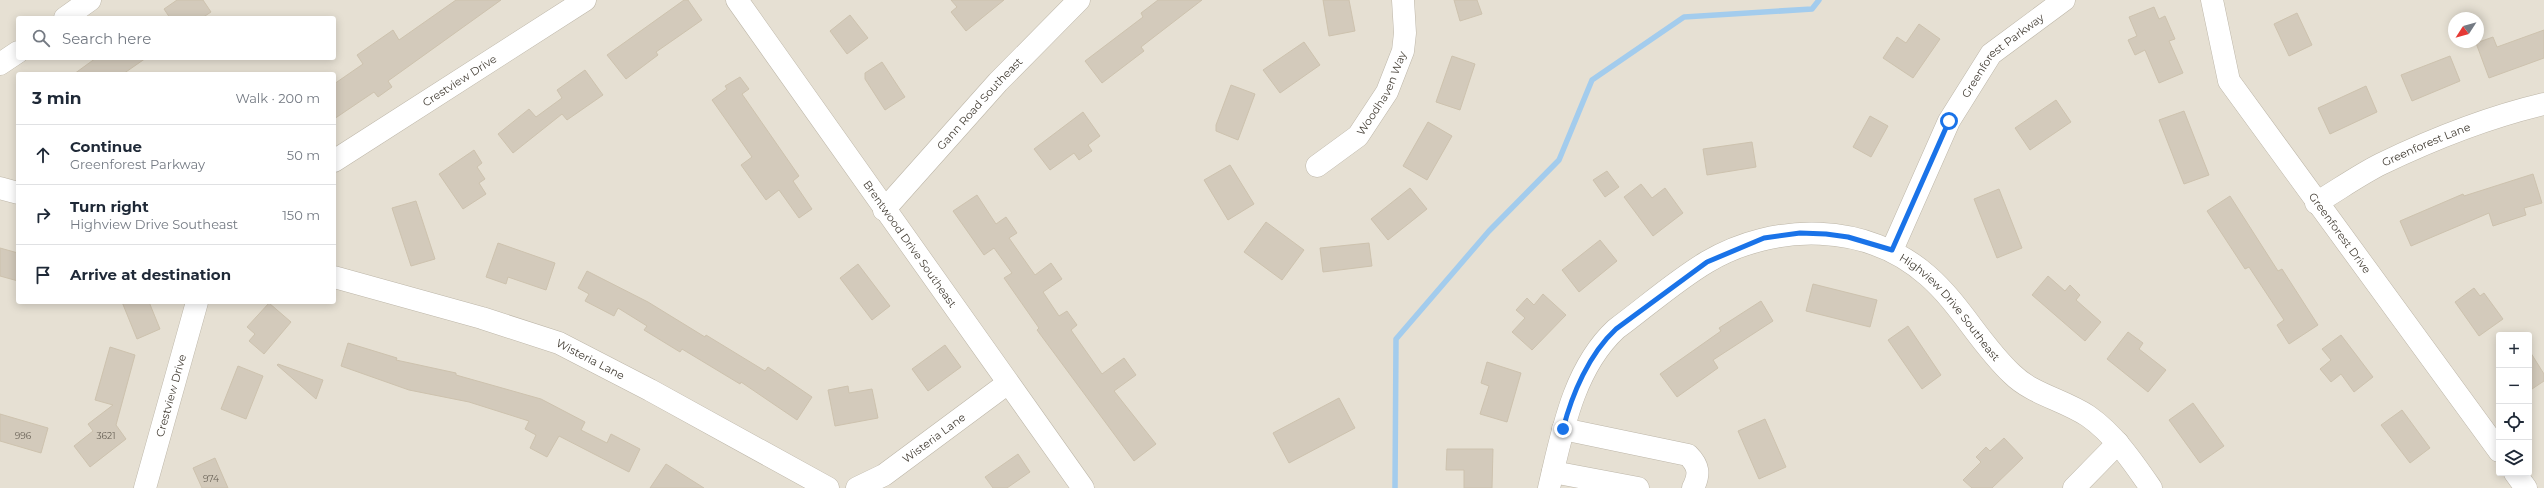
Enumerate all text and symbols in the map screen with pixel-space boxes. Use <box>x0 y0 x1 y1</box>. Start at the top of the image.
street label: Greenforest Parkway <box>1958 10 2047 100</box>
north arrow <box>2448 12 2484 48</box>
search box <box>16 16 336 60</box>
icon: search <box>30 27 52 49</box>
text: Search here <box>62 29 151 48</box>
street label: Woodhaven Way <box>1354 49 1409 138</box>
street label: Crestview Drive <box>420 51 499 109</box>
street label: Gann Road Southeast <box>934 54 1026 153</box>
text: 3 min <box>32 88 82 108</box>
text: Walk · 200 m <box>235 90 320 106</box>
route start <box>1940 112 1958 130</box>
street label: Greenforest Lane <box>2380 120 2473 170</box>
text: Continue <box>70 137 142 156</box>
icon: ahead <box>32 144 54 166</box>
text: 50 m <box>287 147 320 163</box>
text: Greenforest Parkway <box>70 156 205 172</box>
street label: Brentwood Drive Southeast <box>860 178 960 311</box>
street label: Greenforest Drive <box>2306 190 2374 276</box>
text: Turn right <box>70 197 149 216</box>
icon: right <box>32 204 54 226</box>
text: 150 m <box>282 207 320 223</box>
text: Highview Drive Southeast <box>70 216 238 232</box>
street label: Highview Drive Southeast <box>1897 250 2003 364</box>
icon: arrive <box>32 264 54 286</box>
text: Arrive at destination <box>70 265 231 284</box>
map controls <box>2496 332 2532 476</box>
button: + <box>2496 332 2532 368</box>
street label: Wisteria Lane <box>554 336 627 383</box>
street label: Crestview Drive <box>153 352 189 439</box>
button: − <box>2496 368 2532 404</box>
button: locate <box>2496 404 2532 440</box>
street label: Wisteria Lane <box>900 410 968 466</box>
route end <box>1554 420 1572 438</box>
house number: 996 <box>15 430 32 441</box>
house number: 3621 <box>97 430 115 441</box>
button: layers <box>2496 440 2532 476</box>
house number: 974 <box>203 473 219 484</box>

